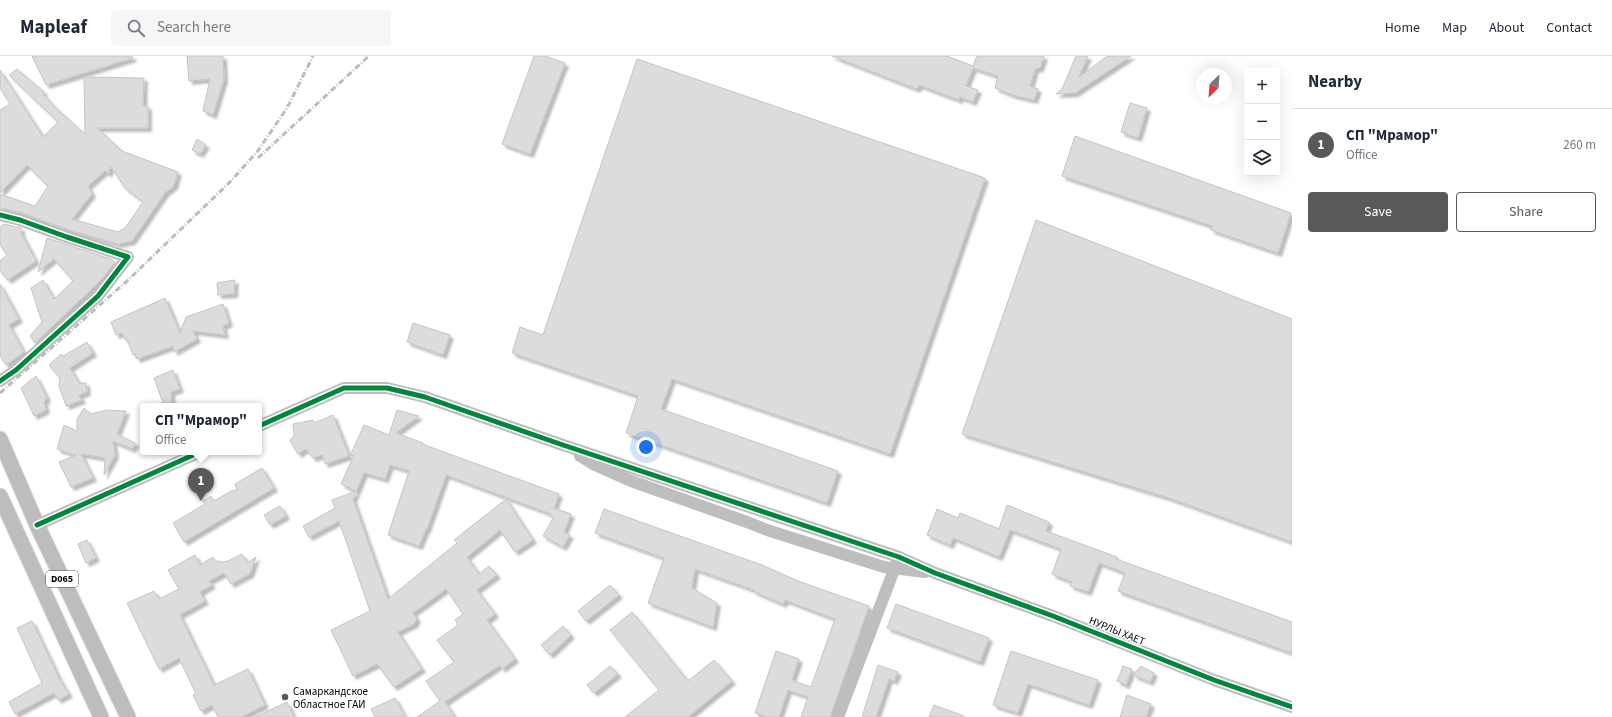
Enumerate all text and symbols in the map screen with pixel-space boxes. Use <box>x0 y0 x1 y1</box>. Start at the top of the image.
search box <box>111 10 391 46</box>
text: Mapleaf <box>20 14 87 41</box>
icon: search <box>125 17 147 39</box>
text: Search here <box>157 17 231 38</box>
text: Home <box>1385 18 1420 38</box>
text: Map <box>1442 18 1467 38</box>
text: About <box>1489 18 1524 38</box>
text: Contact <box>1546 18 1592 38</box>
north arrow <box>1196 68 1232 104</box>
map controls <box>1244 68 1280 176</box>
button: + <box>1244 68 1280 104</box>
text: Nearby <box>1308 70 1362 94</box>
button: − <box>1244 104 1280 140</box>
text: СП "Мрамор" <box>1346 125 1438 146</box>
text: 1 <box>1318 136 1324 154</box>
text: 260 m <box>1563 136 1596 154</box>
button: layers <box>1244 140 1280 176</box>
text: Office <box>1346 146 1377 164</box>
button: Save <box>1308 192 1448 232</box>
button: Share <box>1456 192 1596 232</box>
popup <box>140 403 262 455</box>
text: СП "Мрамор" <box>155 410 247 431</box>
text: Office <box>155 431 186 449</box>
your location <box>636 437 656 457</box>
pin: 1 <box>188 468 214 501</box>
road number: D065 <box>46 571 78 587</box>
street label: НУРЛЫ ХАЕТ <box>1087 613 1147 649</box>
place label: Самаркандское Областное ГАИ <box>293 684 369 712</box>
marker: Самаркандское Областное ГАИ <box>280 692 290 702</box>

